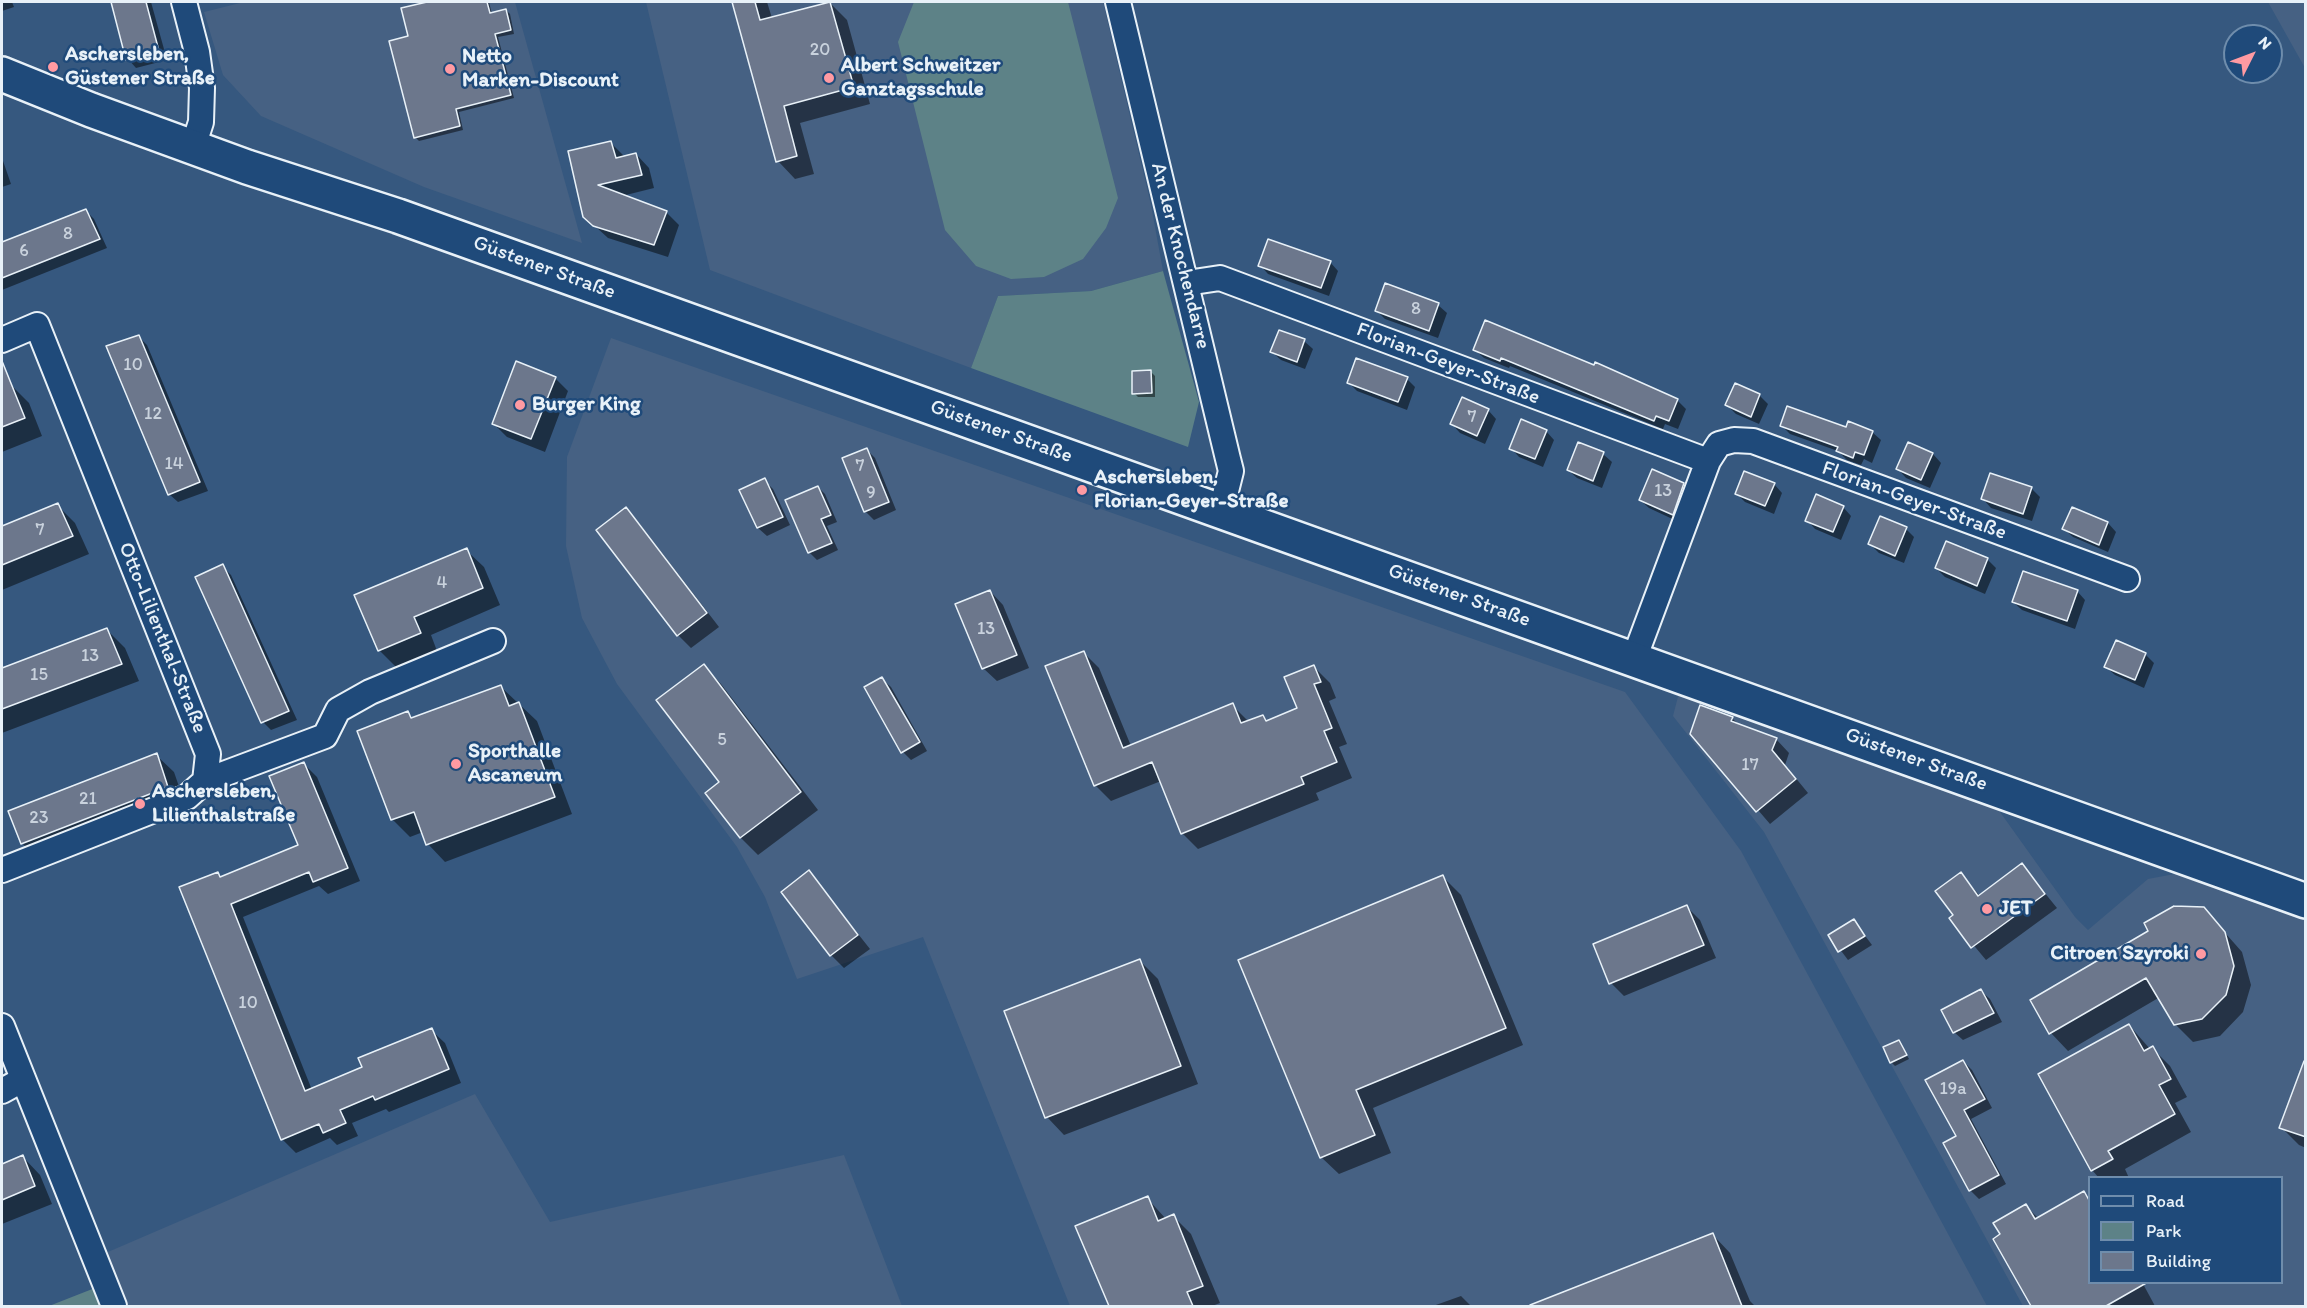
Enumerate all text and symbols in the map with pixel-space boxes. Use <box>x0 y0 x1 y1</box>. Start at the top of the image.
north arrow <box>2223 24 2283 84</box>
text: N <box>2255 33 2276 53</box>
house number: 20 <box>810 39 830 61</box>
place label: Aschersleben, Güstener Straße <box>65 42 215 92</box>
place label: Netto Marken-Discount <box>462 44 619 94</box>
place label: Albert Schweitzer Ganztagsschule <box>841 53 1000 103</box>
marker: Aschersleben, Güstener Straße <box>46 60 60 74</box>
marker: Netto Marken-Discount <box>443 62 457 76</box>
marker: Albert Schweitzer Ganztagsschule <box>822 71 836 85</box>
street label: An der Knochendarre <box>1145 160 1215 352</box>
house number: 8 <box>63 223 73 245</box>
street label: Güstener Straße <box>469 231 619 305</box>
house number: 6 <box>19 240 29 262</box>
house number: 8 <box>1411 298 1421 320</box>
street label: Florian-Geyer-Straße <box>1353 317 1543 411</box>
house number: 10 <box>123 354 143 376</box>
place label: Burger King <box>532 392 641 418</box>
street label: Güstener Straße <box>926 395 1076 469</box>
marker: Burger King <box>513 398 527 412</box>
house number: 12 <box>144 403 162 425</box>
house number: 7 <box>1468 406 1476 428</box>
house number: 14 <box>164 453 184 475</box>
house number: 7 <box>856 455 864 477</box>
street label: Florian-Geyer-Straße <box>1818 456 2010 546</box>
place label: Aschersleben, Florian-Geyer-Straße <box>1094 465 1288 515</box>
house number: 13 <box>1654 480 1672 502</box>
house number: 9 <box>866 482 876 504</box>
marker: Aschersleben, Florian-Geyer-Straße <box>1075 483 1089 497</box>
house number: 7 <box>36 519 44 541</box>
street label: Otto-Lilienthal-Straße <box>112 539 212 737</box>
street label: Güstener Straße <box>1384 559 1534 633</box>
house number: 4 <box>437 572 447 594</box>
house number: 13 <box>977 618 995 640</box>
house number: 13 <box>81 645 99 667</box>
house number: 15 <box>30 664 48 686</box>
street label: Güstener Straße <box>1841 723 1991 797</box>
house number: 5 <box>717 729 727 751</box>
place label: Sporthalle Ascaneum <box>468 739 562 789</box>
house number: 17 <box>1741 754 1759 776</box>
marker: Sporthalle Ascaneum <box>449 757 463 771</box>
place label: Aschersleben, Lilienthalstraße <box>152 779 295 829</box>
house number: 21 <box>79 788 97 810</box>
marker: Aschersleben, Lilienthalstraße <box>133 797 147 811</box>
house number: 23 <box>29 807 49 829</box>
place label: JET <box>1999 896 2033 922</box>
marker: JET <box>1980 902 1994 916</box>
place label: Citroen Szyroki <box>2050 941 2189 967</box>
marker: Citroen Szyroki <box>2194 947 2208 961</box>
house number: 10 <box>238 992 258 1014</box>
house number: 19a <box>1939 1078 1967 1100</box>
legend <box>2088 1176 2283 1284</box>
text: Road <box>2146 1190 2185 1212</box>
text: Park <box>2146 1220 2181 1242</box>
text: Building <box>2146 1250 2211 1272</box>

